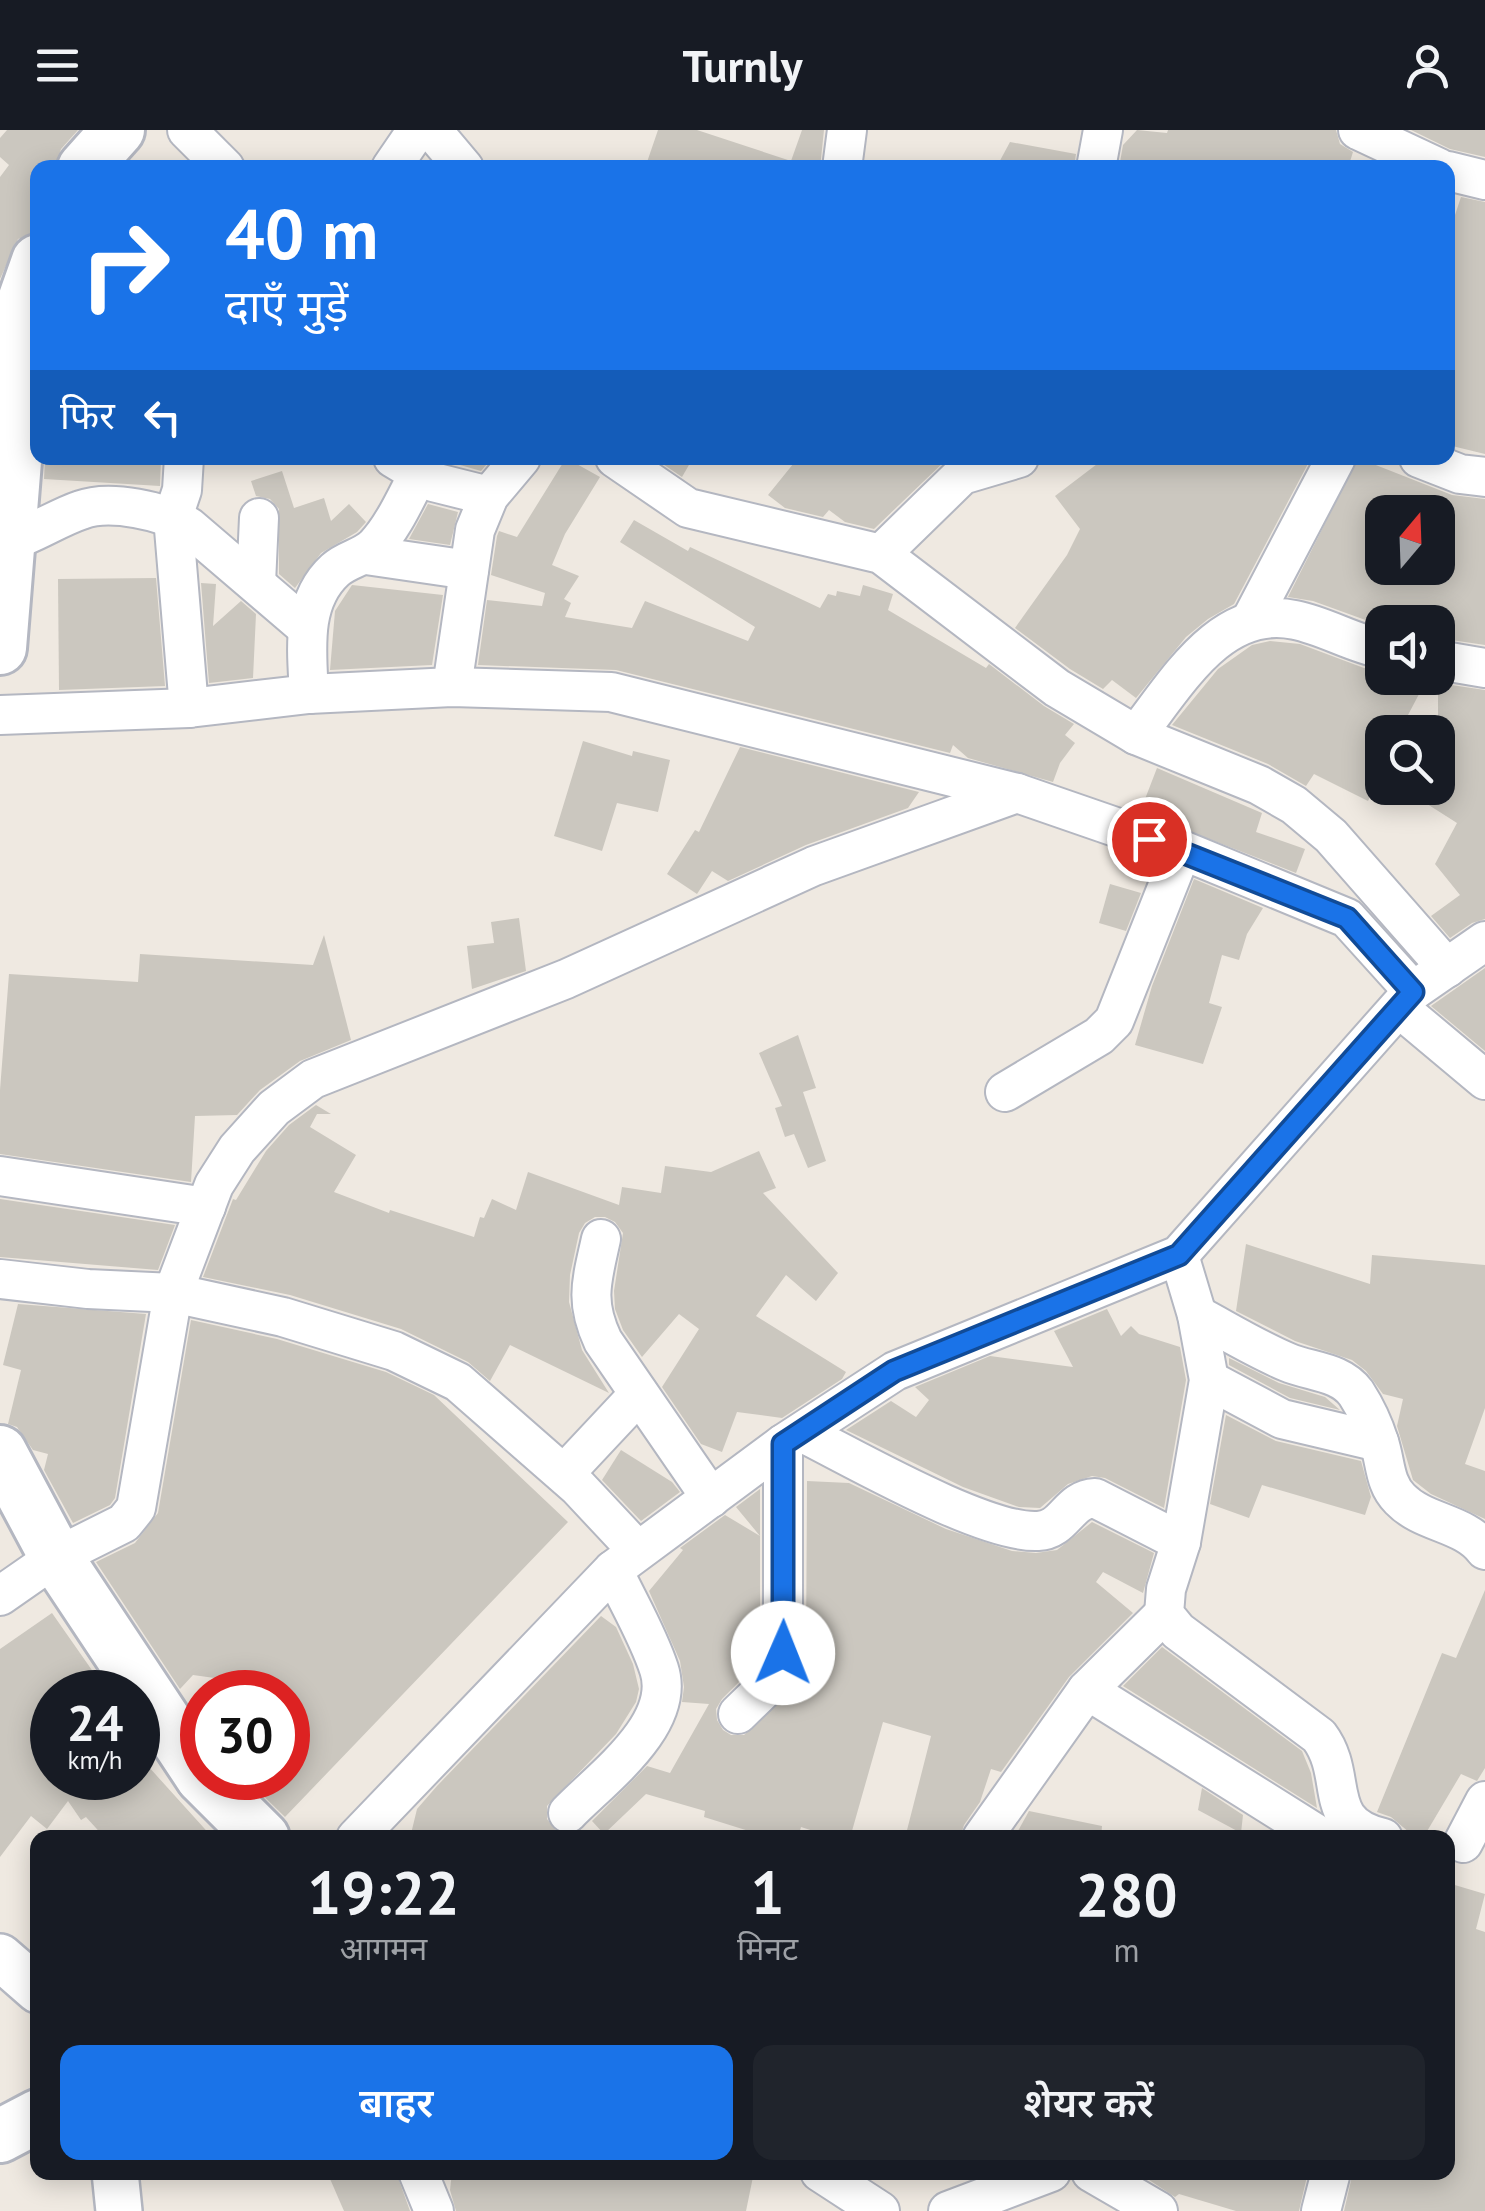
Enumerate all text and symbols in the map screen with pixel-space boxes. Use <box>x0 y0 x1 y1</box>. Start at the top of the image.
text: Turnly <box>682 36 803 94</box>
icon: menu <box>30 38 85 93</box>
icon: person <box>1400 38 1455 93</box>
text: 40 m <box>225 188 378 278</box>
icon: right <box>60 200 190 330</box>
text: दाएँ मुड़ें <box>225 276 348 334</box>
text: फिर <box>60 390 115 439</box>
icon: left <box>135 390 190 445</box>
north arrow <box>1365 495 1455 585</box>
map controls <box>1365 495 1455 805</box>
button: sound <box>1365 605 1455 695</box>
button: search <box>1365 715 1455 805</box>
pin <box>1107 797 1192 882</box>
icon: arrive <box>1122 812 1177 867</box>
position arrow <box>731 1601 835 1705</box>
speed limit sign: 30 <box>180 1670 310 1800</box>
text: 24 <box>67 1690 123 1755</box>
text: km/h <box>68 1744 122 1776</box>
text: 19:22 <box>307 1853 460 1931</box>
text: 1 <box>751 1853 785 1931</box>
text: 280 <box>1076 1855 1178 1933</box>
text: आगमन <box>340 1927 427 1969</box>
text: मिनट <box>737 1927 798 1969</box>
text: m <box>1114 1929 1140 1971</box>
button: बाहर <box>60 2045 733 2160</box>
button: शेयर करें <box>753 2045 1425 2160</box>

